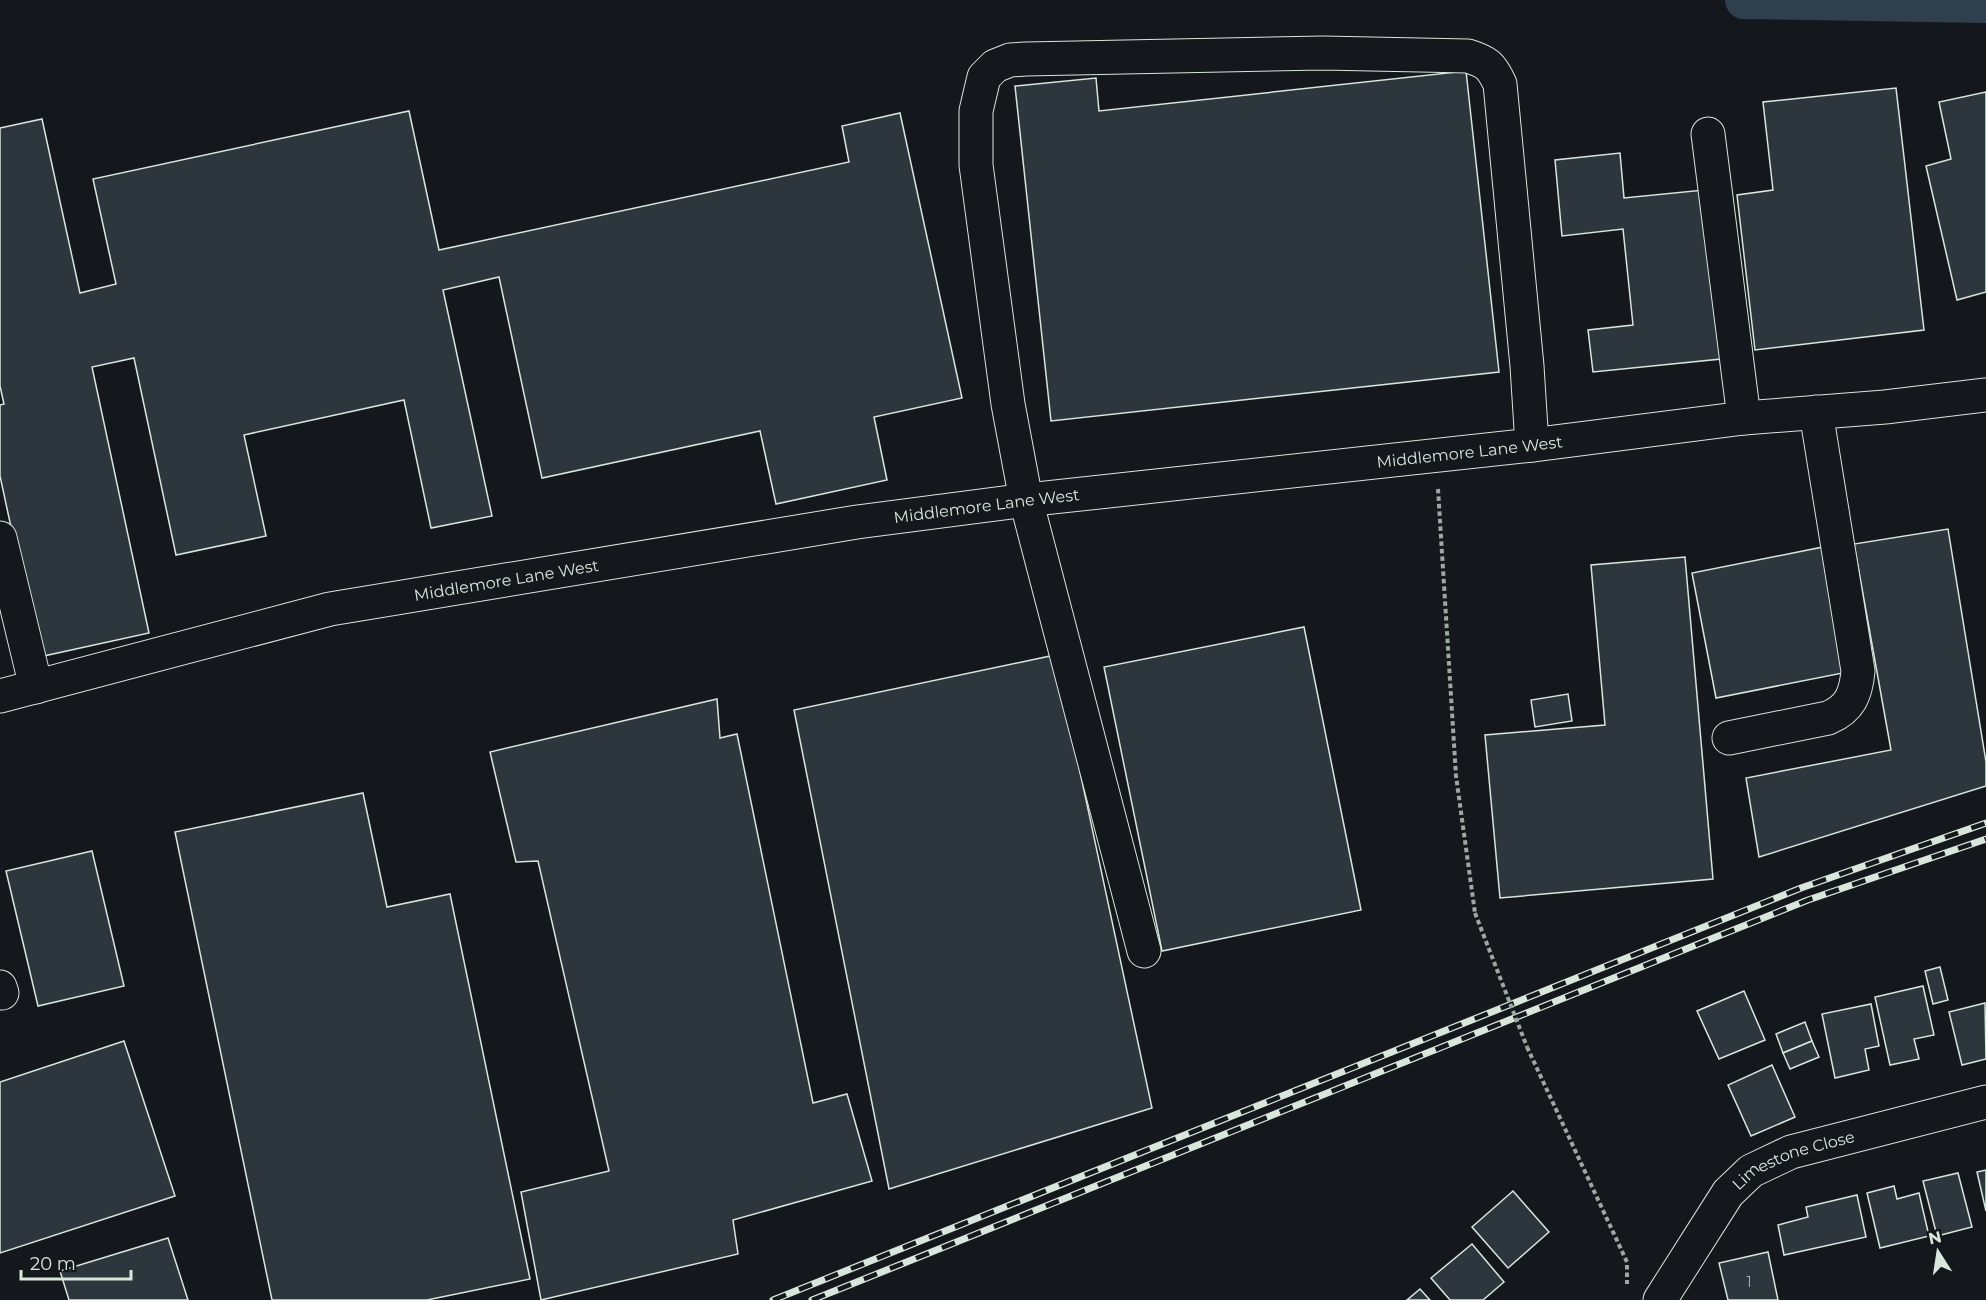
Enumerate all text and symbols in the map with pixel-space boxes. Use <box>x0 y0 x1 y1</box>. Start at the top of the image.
street label: Middlemore Lane West <box>1376 432 1564 471</box>
street label: Middlemore Lane West <box>893 485 1081 527</box>
street label: Middlemore Lane West <box>413 555 601 604</box>
street label: Limestone Close <box>1728 1127 1857 1194</box>
north arrow <box>1908 1222 1968 1282</box>
text: N <box>1927 1227 1943 1248</box>
scale bar <box>21 1243 130 1281</box>
text: 20 m <box>30 1253 76 1275</box>
house number: 1 <box>1746 1273 1752 1291</box>

